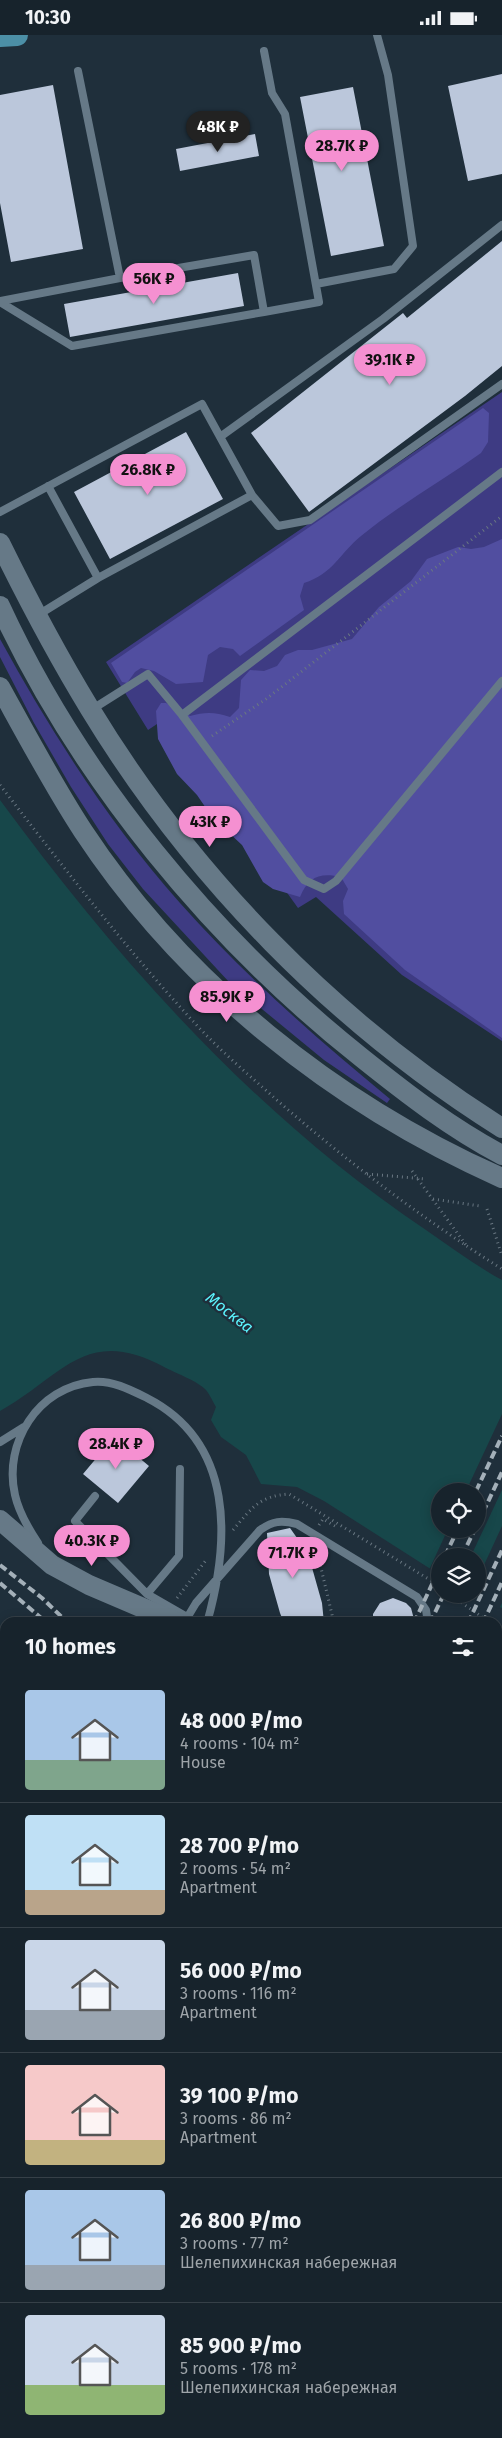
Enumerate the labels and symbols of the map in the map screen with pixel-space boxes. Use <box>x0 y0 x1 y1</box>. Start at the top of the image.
pin: 48K ₽ <box>183 111 253 153</box>
pin: 28.7K ₽ <box>296 129 388 172</box>
pin: 56K ₽ <box>119 263 189 305</box>
pin: 39.1K ₽ <box>344 343 436 386</box>
pin: 26.8K ₽ <box>102 453 194 496</box>
pin: 43K ₽ <box>175 805 245 848</box>
pin: 85.9K ₽ <box>181 981 273 1023</box>
water label: Москва <box>202 1288 257 1337</box>
pin: 28.4K ₽ <box>70 1427 162 1470</box>
pin: 40.3K ₽ <box>46 1525 138 1567</box>
pin: 71.7K ₽ <box>247 1537 339 1579</box>

